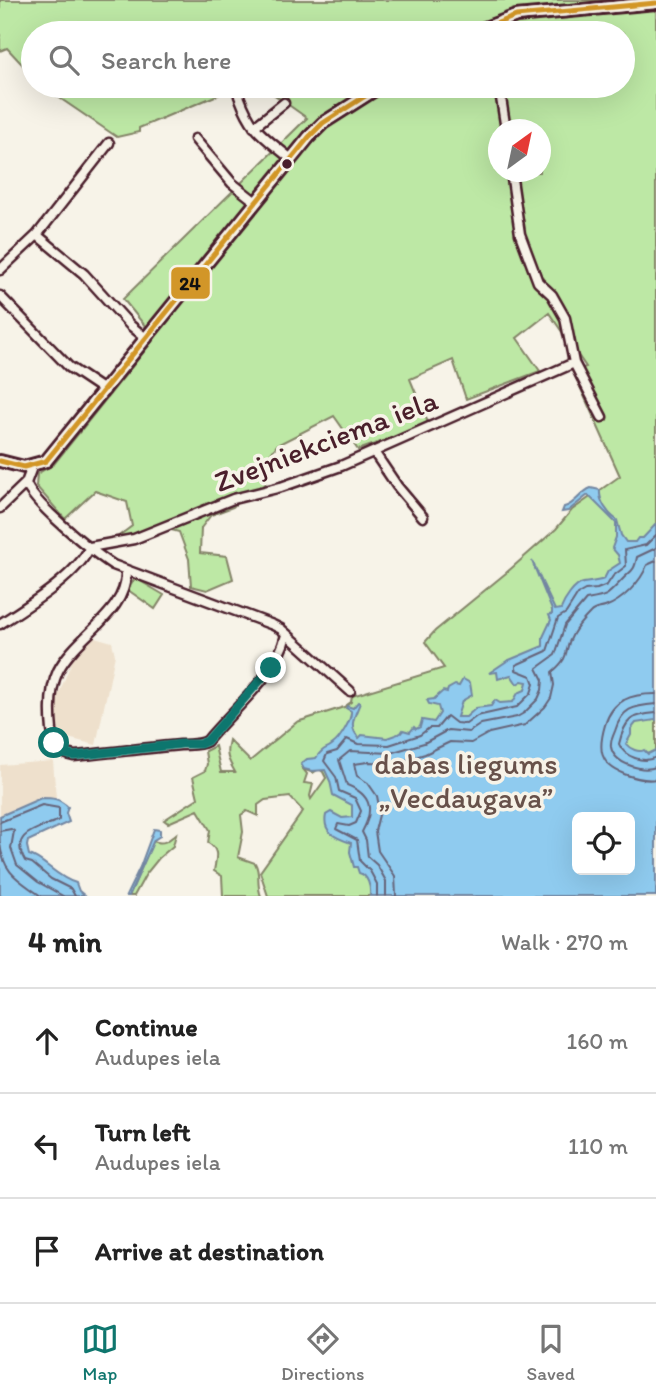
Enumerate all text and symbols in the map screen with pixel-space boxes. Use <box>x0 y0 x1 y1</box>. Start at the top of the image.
search box <box>21 21 635 98</box>
icon: search <box>45 41 83 79</box>
text: Search here <box>101 44 231 76</box>
north arrow <box>488 119 551 182</box>
unlabelled marker <box>280 157 294 171</box>
line badge: 24 <box>170 266 211 300</box>
text: 24 <box>179 272 201 295</box>
street label: Zvejniekciema iela <box>209 381 443 500</box>
route end <box>255 652 286 683</box>
route start <box>38 727 69 758</box>
park label: dabas liegums „Vecdaugava” <box>374 745 558 816</box>
map controls <box>572 812 635 875</box>
button: locate <box>572 812 635 875</box>
text: 4 min <box>28 923 102 960</box>
text: Walk · 270 m <box>501 928 628 956</box>
text: Continue <box>95 1011 198 1043</box>
icon: ahead <box>28 1022 66 1060</box>
text: 160 m <box>566 1027 628 1055</box>
text: Audupes iela <box>95 1043 221 1071</box>
text: Turn left <box>95 1116 191 1148</box>
icon: left <box>28 1127 66 1165</box>
text: 110 m <box>568 1132 628 1160</box>
text: Audupes iela <box>95 1148 221 1176</box>
icon: arrive <box>28 1232 66 1270</box>
text: Arrive at destination <box>95 1235 324 1267</box>
tab: Map <box>81 1320 119 1385</box>
tab: Directions <box>281 1320 365 1385</box>
tab: Saved <box>527 1320 575 1385</box>

